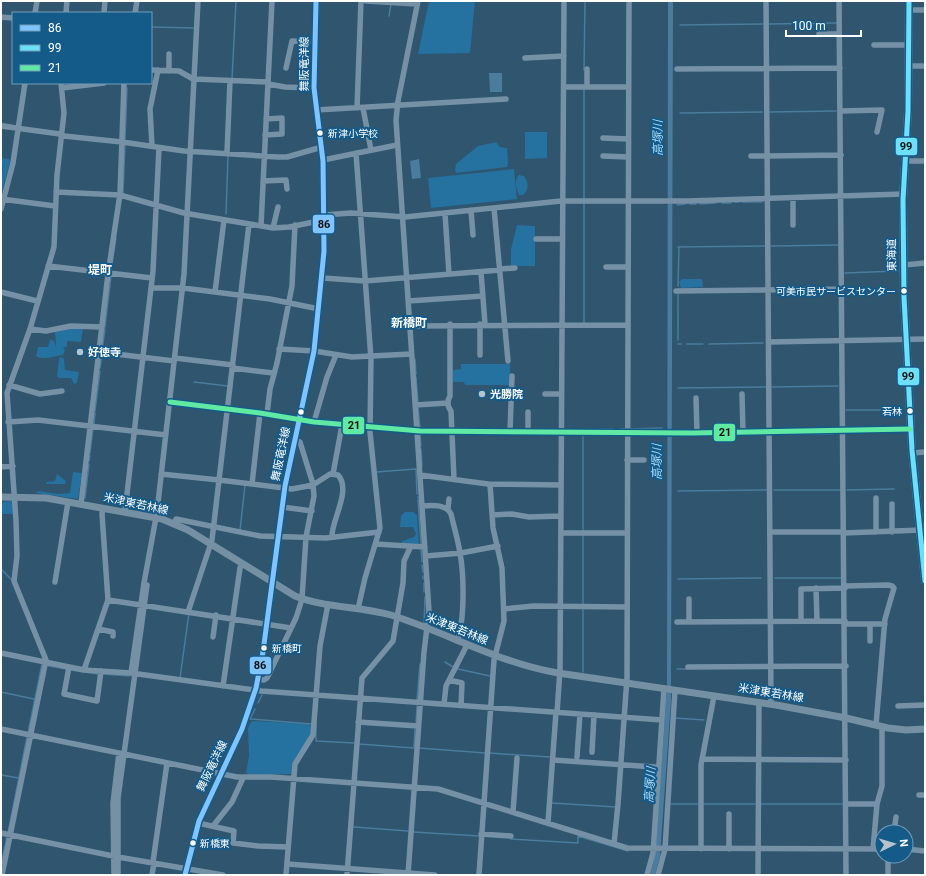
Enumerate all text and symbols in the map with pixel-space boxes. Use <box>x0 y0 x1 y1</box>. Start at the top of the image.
legend <box>12 12 152 84</box>
scale bar <box>786 12 861 38</box>
text: 100 m <box>792 19 826 33</box>
text: 86 <box>48 21 62 35</box>
street label: 舞阪竜洋線 <box>298 37 311 92</box>
text: 99 <box>48 41 62 55</box>
text: 21 <box>48 61 62 75</box>
water label: 高塚川 <box>651 118 665 156</box>
marker: 新津小学校 <box>315 128 325 138</box>
place label: 新津小学校 <box>328 128 378 139</box>
line badge: 99 <box>895 137 918 156</box>
text: 99 <box>900 140 912 153</box>
line badge: 86 <box>312 214 335 234</box>
text: 86 <box>318 218 330 231</box>
street label: 東海道 <box>885 238 899 272</box>
district label: 堤町 <box>88 263 112 277</box>
place label: 可美市民サービスセンター <box>776 286 896 297</box>
marker: 可美市民サービスセンター <box>899 286 909 296</box>
district label: 新橋町 <box>391 316 427 330</box>
place label: 好徳寺 <box>88 346 121 359</box>
marker: 好徳寺 <box>75 347 85 357</box>
line badge: 99 <box>897 367 920 386</box>
text: 99 <box>902 370 914 383</box>
place label: 光勝院 <box>490 388 523 401</box>
marker: 光勝院 <box>477 389 487 399</box>
place label: 若林 <box>882 406 902 417</box>
marker: 若林 <box>905 406 915 416</box>
unlabelled marker <box>296 407 306 417</box>
line badge: 21 <box>342 416 365 435</box>
text: 21 <box>348 419 360 432</box>
line badge: 21 <box>713 423 736 442</box>
street label: 舞阪竜洋線 <box>269 426 293 482</box>
text: 21 <box>719 426 731 439</box>
water label: 高塚川 <box>650 442 664 480</box>
street label: 米津東若林線 <box>102 491 170 517</box>
street label: 米津東若林線 <box>424 611 490 647</box>
marker: 新橋町 <box>259 643 269 653</box>
place label: 新橋町 <box>272 643 302 654</box>
line badge: 86 <box>249 656 272 675</box>
text: 86 <box>254 659 266 672</box>
street label: 米津東若林線 <box>737 681 805 705</box>
street label: 舞阪竜洋線 <box>194 738 230 794</box>
water label: 高塚川 <box>642 765 658 803</box>
north arrow <box>874 824 914 864</box>
marker: 新橋東 <box>188 838 198 848</box>
place label: 新橋東 <box>200 838 230 849</box>
text: N <box>897 839 910 848</box>

